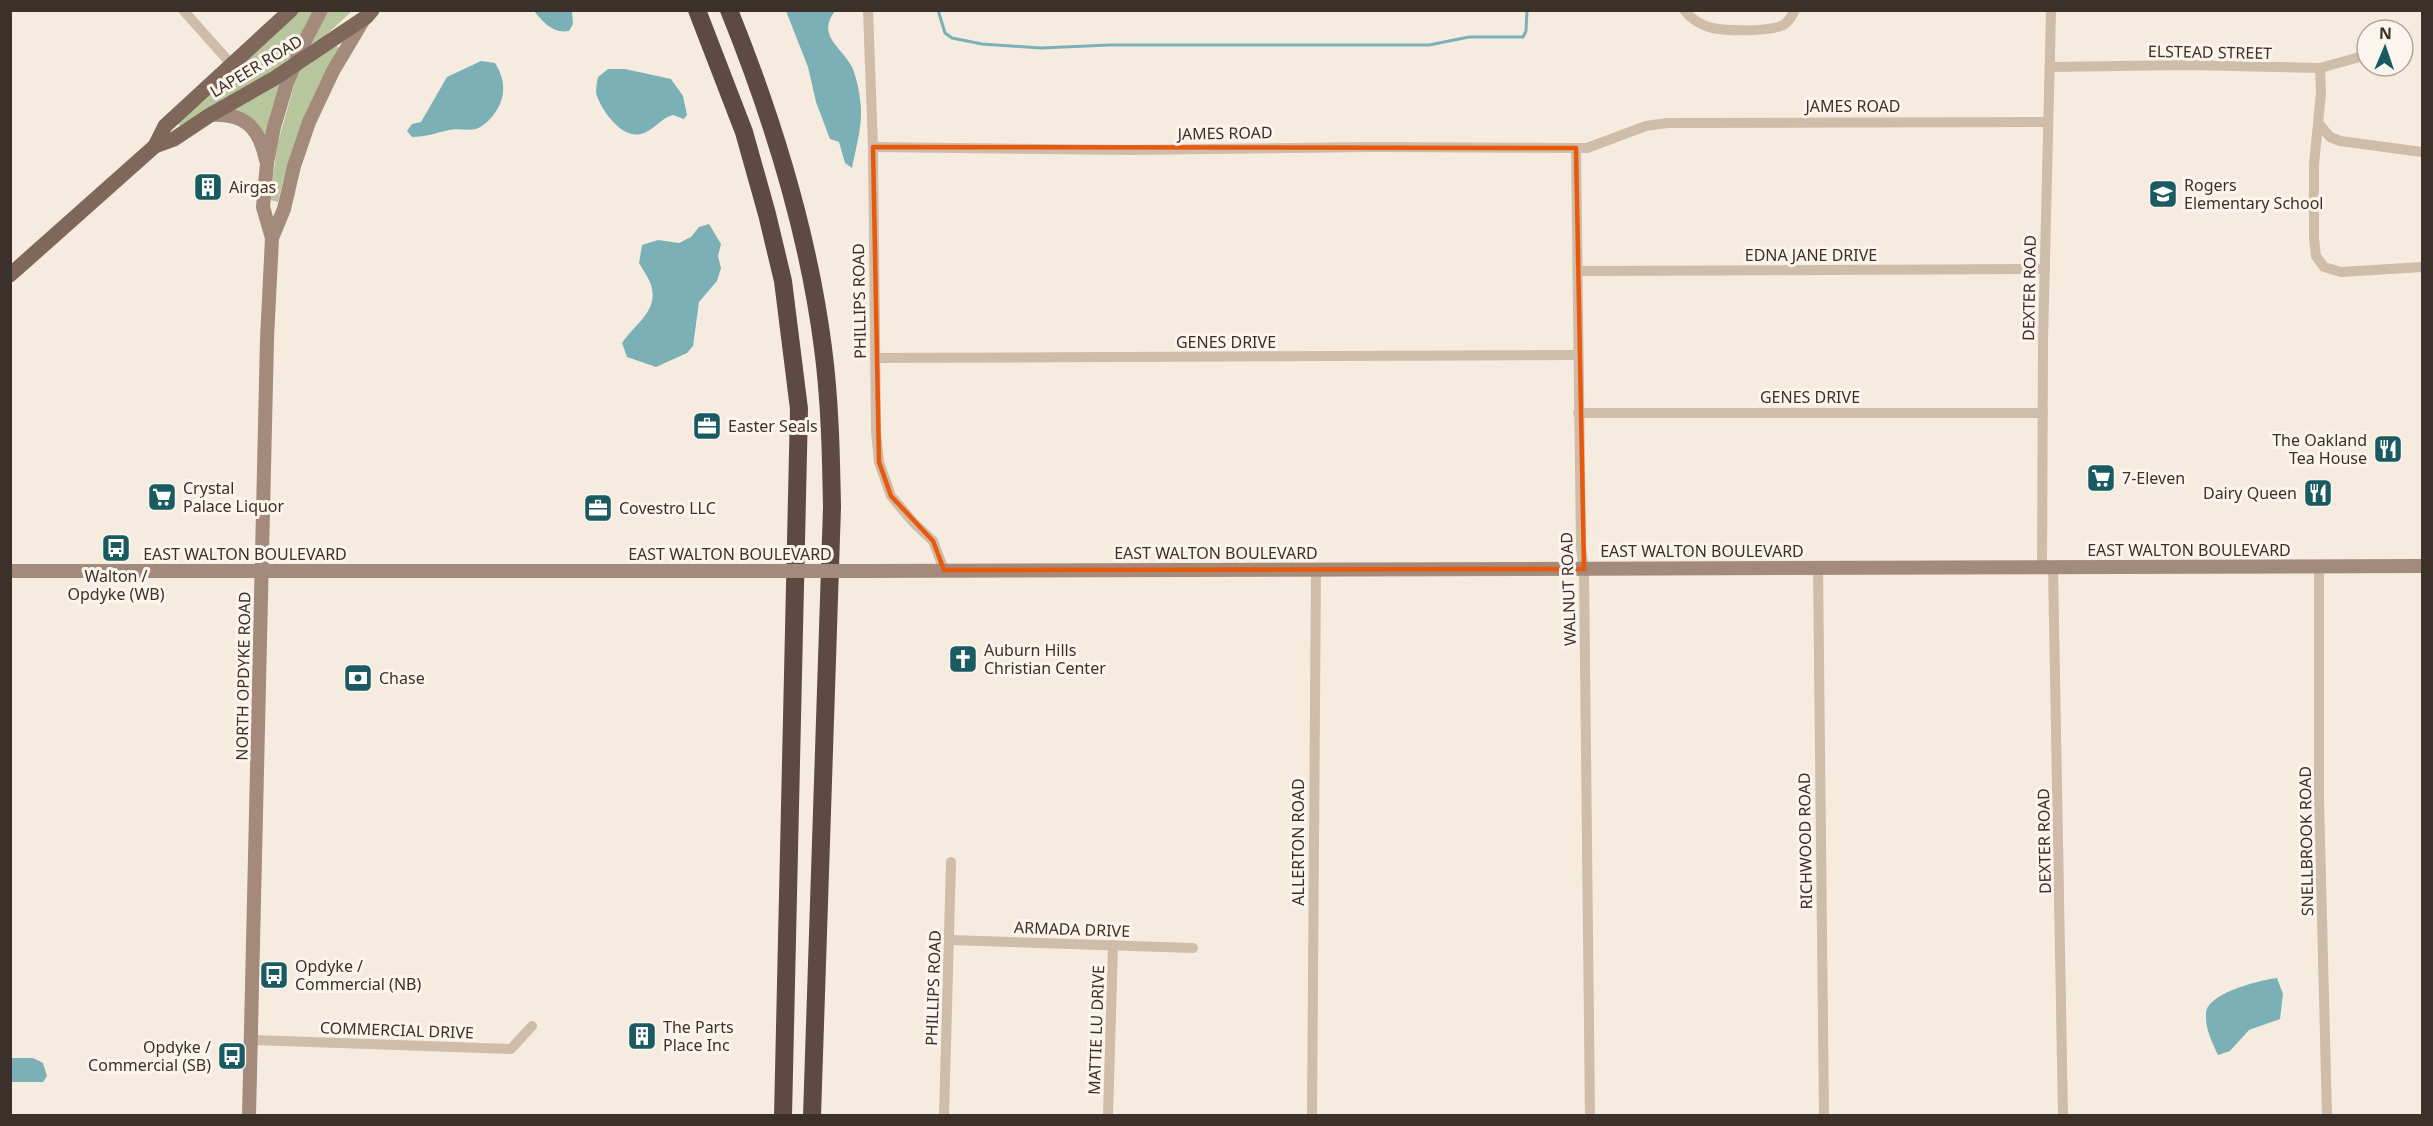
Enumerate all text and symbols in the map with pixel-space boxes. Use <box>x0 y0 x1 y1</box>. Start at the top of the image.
north arrow <box>2355 18 2415 78</box>
text: N <box>2379 22 2392 44</box>
street label: LAPEER ROAD <box>206 30 306 102</box>
street label: ELSTEAD STREET <box>2148 40 2272 64</box>
street label: JAMES ROAD <box>1804 95 1900 117</box>
street label: JAMES ROAD <box>1175 121 1273 145</box>
building icon: Airgas <box>192 171 224 203</box>
place label: Rogers Elementary School <box>2184 174 2323 214</box>
place label: Airgas <box>229 176 276 198</box>
school or university icon: Rogers Elementary School <box>2147 178 2179 210</box>
street label: DEXTER ROAD <box>2017 235 2041 341</box>
street label: PHILLIPS ROAD <box>847 243 871 359</box>
street label: EDNA JANE DRIVE <box>1745 244 1877 266</box>
street label: GENES DRIVE <box>1176 331 1276 353</box>
street label: GENES DRIVE <box>1760 386 1860 408</box>
office icon: Easter Seals <box>691 410 723 442</box>
place label: Easter Seals <box>728 415 818 437</box>
place label: The Oakland Tea House <box>2272 429 2367 469</box>
restaurant icon: The Oakland Tea House <box>2372 433 2404 465</box>
supermarket icon: 7-Eleven <box>2085 462 2117 494</box>
place label: 7-Eleven <box>2122 467 2185 489</box>
place label: Crystal Palace Liquor <box>183 477 285 517</box>
restaurant icon: Dairy Queen <box>2302 477 2334 509</box>
supermarket icon: Crystal Palace Liquor <box>146 481 178 513</box>
place label: Dairy Queen <box>2203 482 2297 504</box>
office icon: Covestro LLC <box>582 492 614 524</box>
place label: Covestro LLC <box>619 497 716 519</box>
bus stop icon: Walton / Opdyke (WB) <box>100 532 132 564</box>
street label: WALNUT ROAD <box>1555 532 1581 646</box>
street label: EAST WALTON BOULEVARD <box>2087 539 2291 561</box>
street label: EAST WALTON BOULEVARD <box>1600 540 1804 562</box>
street label: EAST WALTON BOULEVARD <box>1114 542 1318 564</box>
street label: EAST WALTON BOULEVARD <box>143 543 347 565</box>
street label: EAST WALTON BOULEVARD <box>628 543 832 565</box>
place label: Walton / Opdyke (WB) <box>68 565 165 605</box>
street label: NORTH OPDYKE ROAD <box>231 591 255 761</box>
place label: Auburn Hills Christian Center <box>984 639 1106 679</box>
church icon: Auburn Hills Christian Center <box>947 643 979 675</box>
bank icon: Chase <box>342 662 374 694</box>
place label: Chase <box>379 667 425 689</box>
street label: SNELLBROOK ROAD <box>2294 766 2318 916</box>
street label: RICHWOOD ROAD <box>1793 772 1817 910</box>
street label: ALLERTON ROAD <box>1287 778 1309 906</box>
street label: DEXTER ROAD <box>2032 788 2056 894</box>
street label: ARMADA DRIVE <box>1014 916 1130 942</box>
street label: PHILLIPS ROAD <box>920 930 946 1046</box>
place label: Opdyke / Commercial (NB) <box>295 955 421 995</box>
bus stop icon: Opdyke / Commercial (NB) <box>258 959 290 991</box>
street label: MATTIE LU DRIVE <box>1083 965 1109 1095</box>
street label: COMMERCIAL DRIVE <box>320 1016 474 1044</box>
place label: The Parts Place Inc <box>663 1016 734 1056</box>
building icon: The Parts Place Inc <box>626 1020 658 1052</box>
place label: Opdyke / Commercial (SB) <box>88 1036 211 1076</box>
bus stop icon: Opdyke / Commercial (SB) <box>216 1040 248 1072</box>

